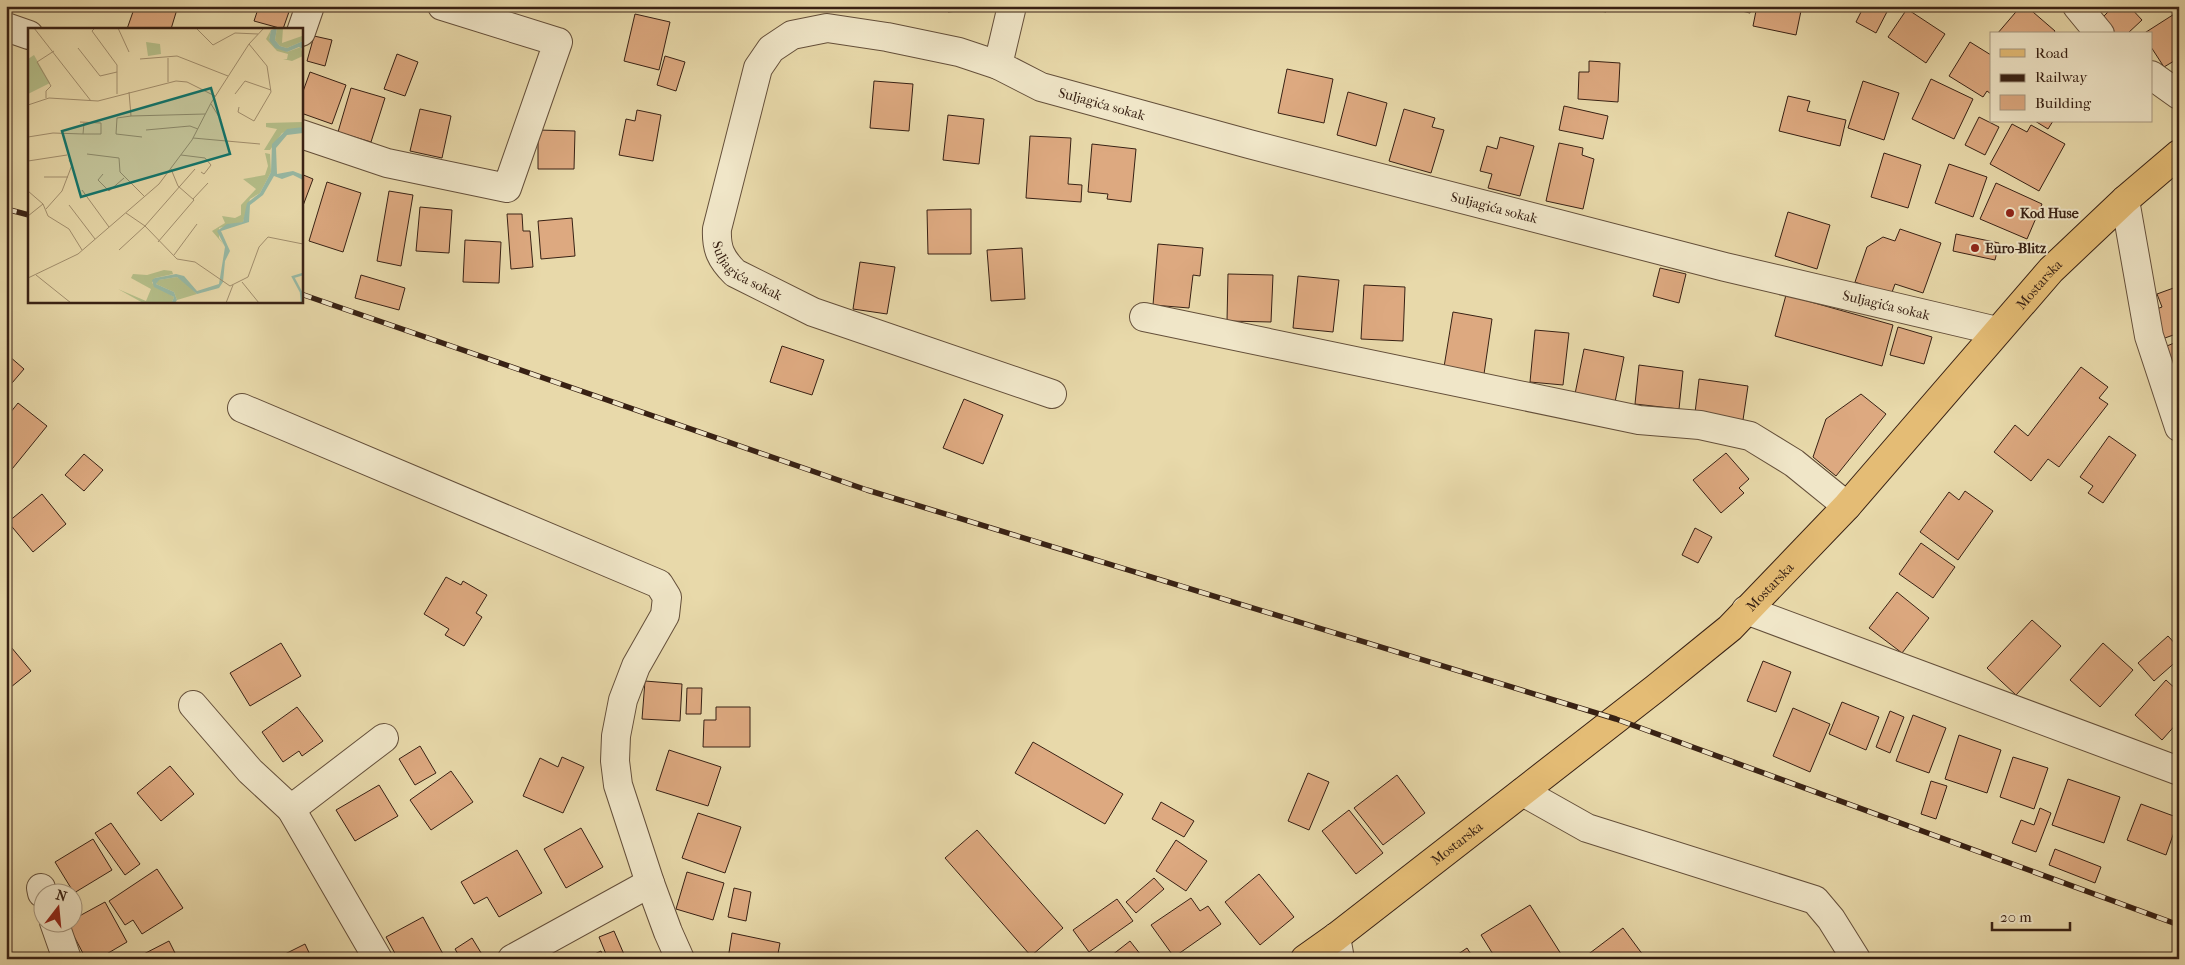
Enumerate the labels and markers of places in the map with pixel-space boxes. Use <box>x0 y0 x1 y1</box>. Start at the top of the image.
place label: Kod Huse <box>2020 205 2079 222</box>
marker: Kod Huse <box>2004 207 2016 219</box>
place label: Euro-Blitz <box>1985 240 2047 257</box>
marker: Euro-Blitz <box>1969 242 1981 254</box>

